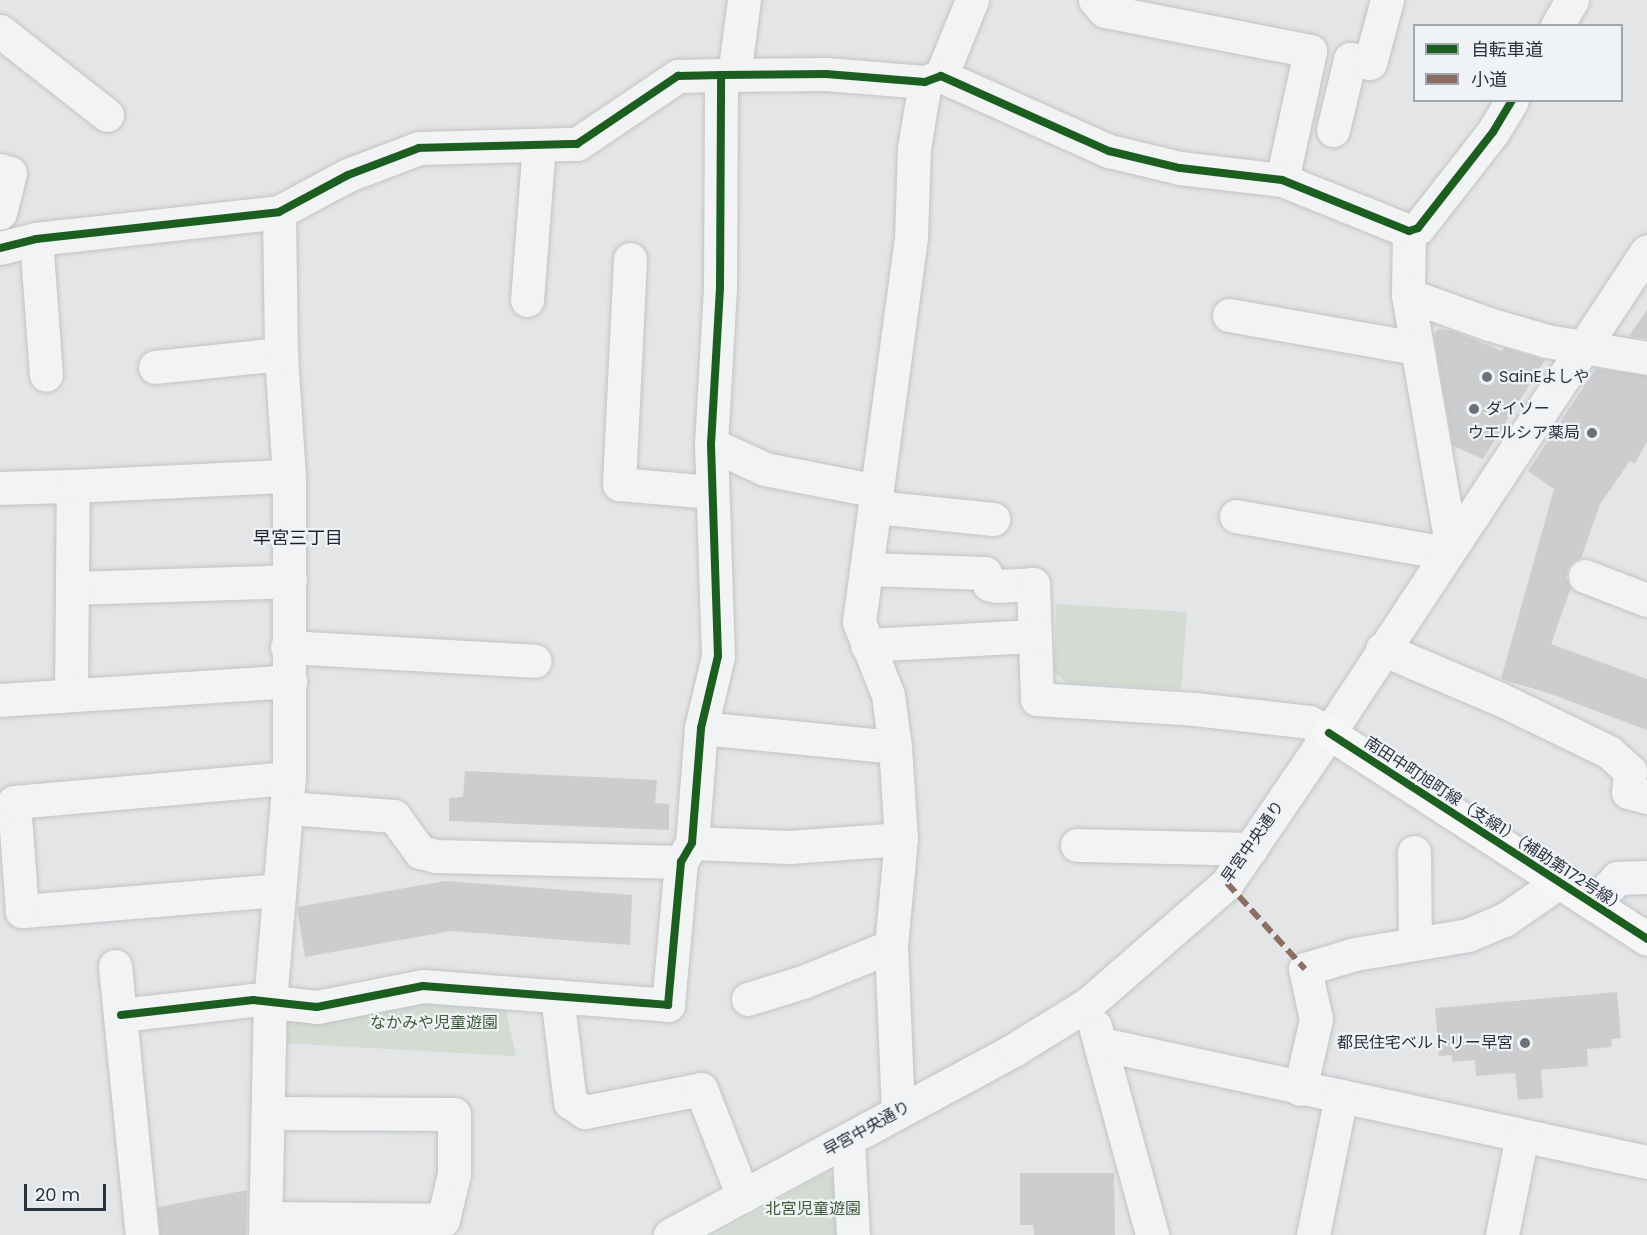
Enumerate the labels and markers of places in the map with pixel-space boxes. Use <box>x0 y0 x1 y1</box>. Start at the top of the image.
place label: SainEよしや <box>1499 367 1590 387</box>
marker: SainEよしや <box>1480 370 1494 384</box>
place label: ダイソー <box>1486 399 1550 419</box>
marker: ダイソー <box>1467 402 1481 416</box>
place label: ウエルシア薬局 <box>1468 423 1580 443</box>
marker: ウエルシア薬局 <box>1585 426 1599 440</box>
place label: 都民住宅ベルトリー早宮 <box>1337 1033 1513 1053</box>
marker: 都民住宅ベルトリー早宮 <box>1518 1036 1532 1050</box>

